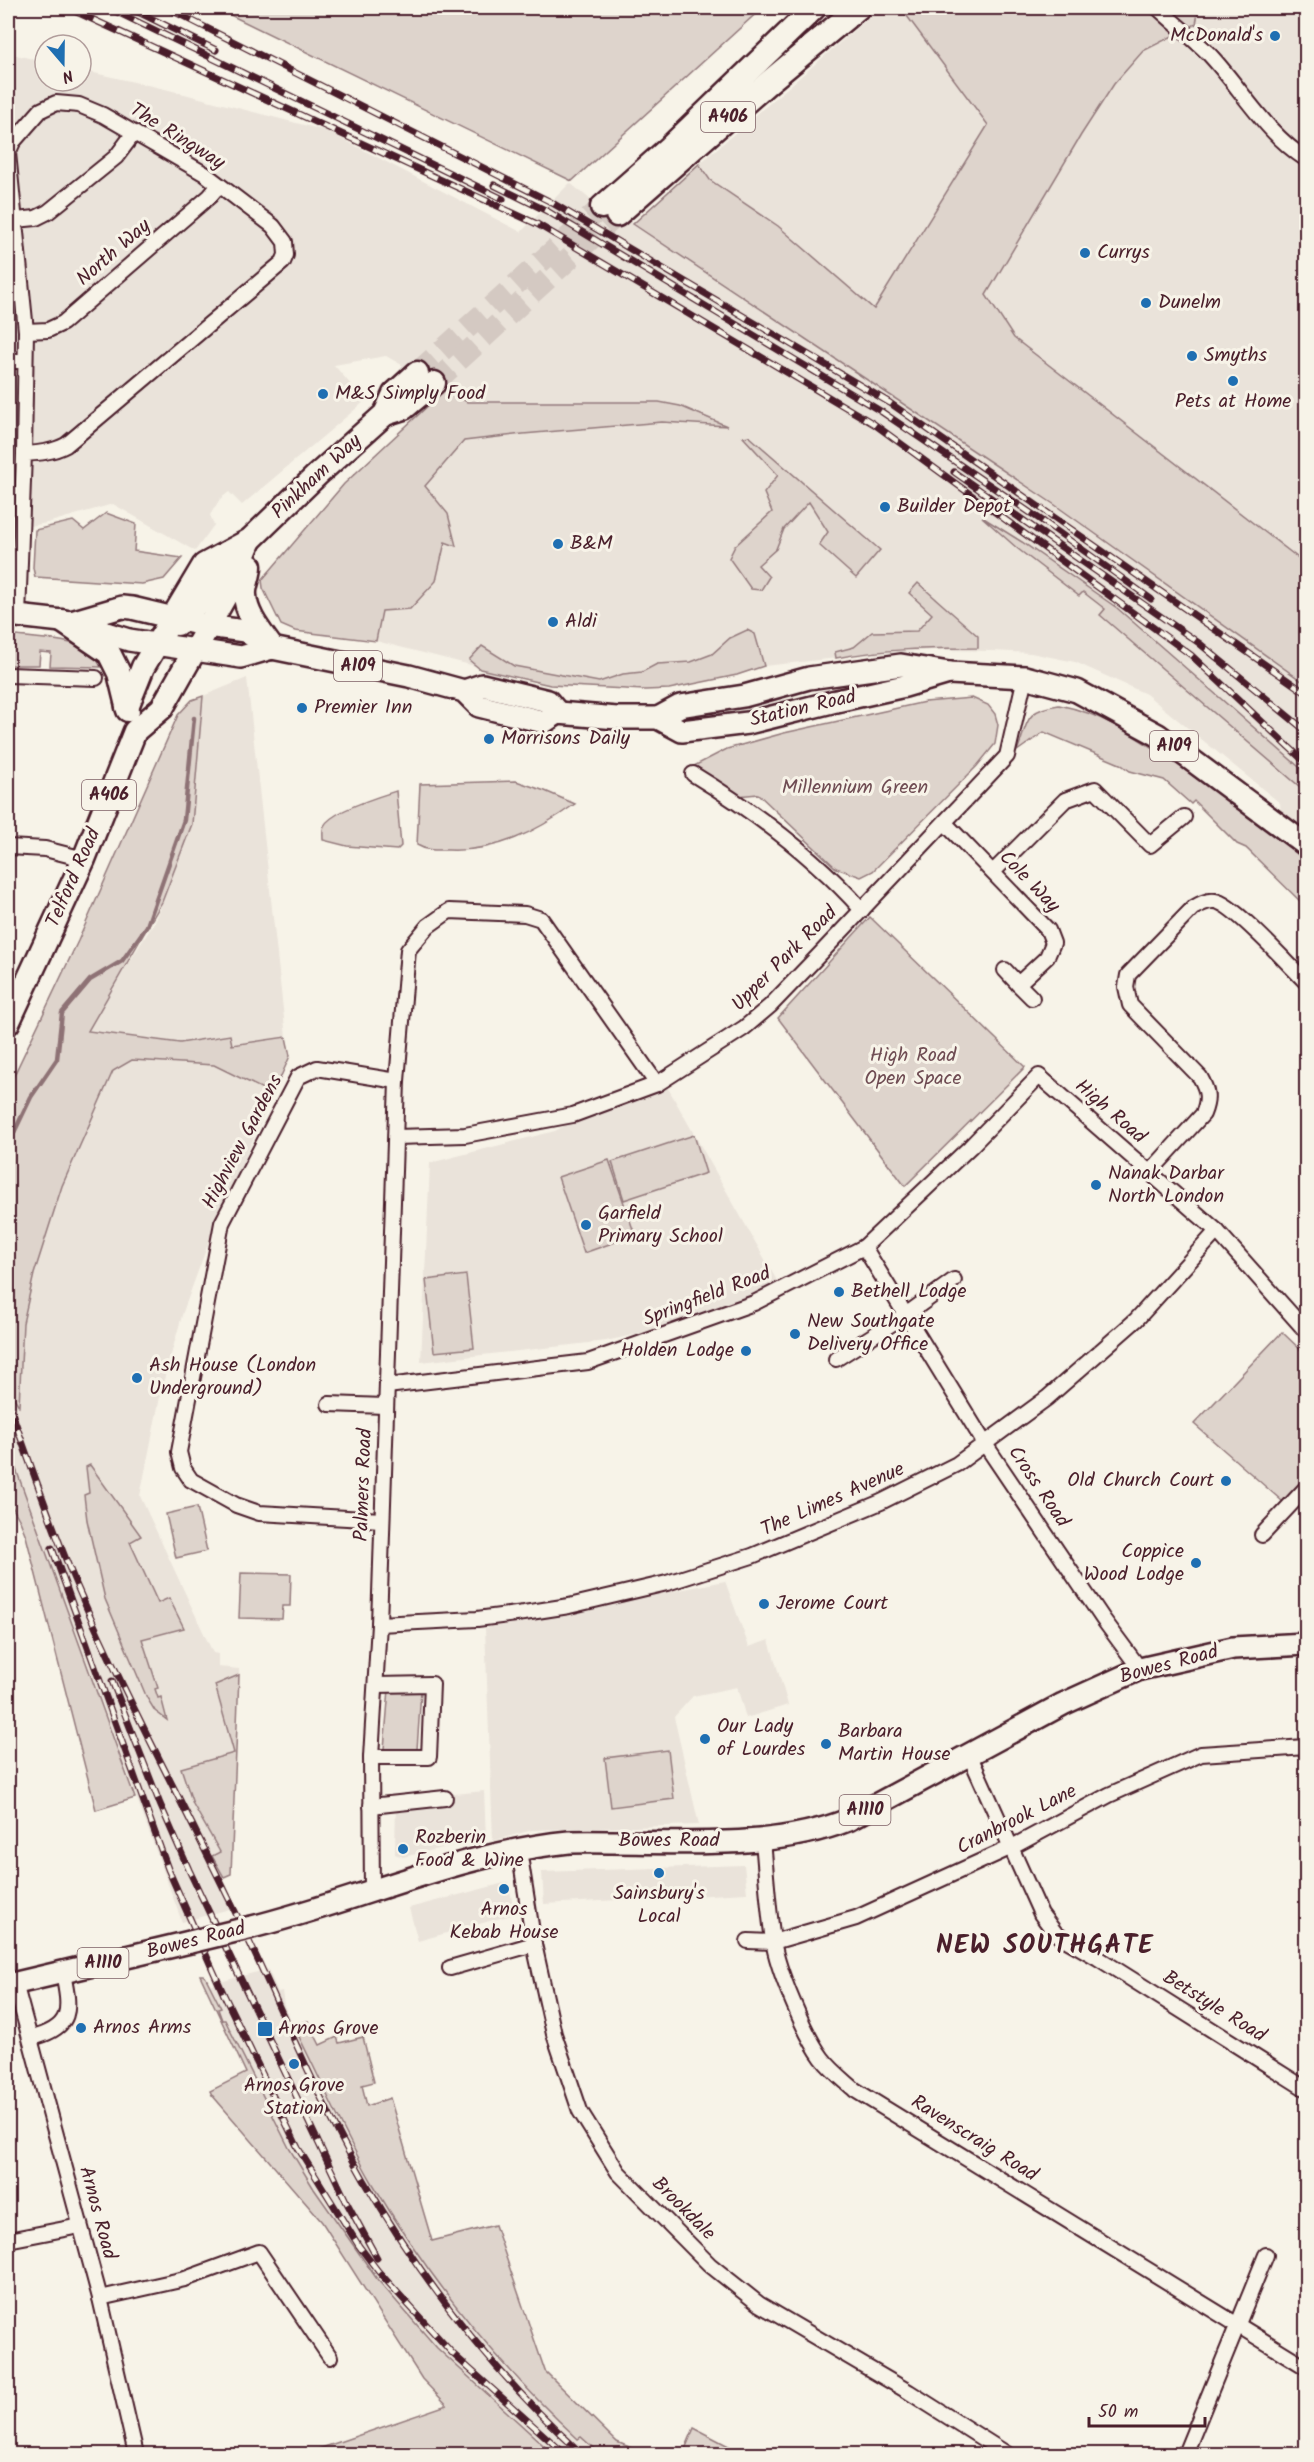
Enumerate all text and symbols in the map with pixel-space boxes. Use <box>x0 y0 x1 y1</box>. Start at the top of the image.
place label: McDonald's <box>1170 20 1263 52</box>
marker: McDonald's <box>1268 29 1282 43</box>
north arrow <box>33 33 93 93</box>
text: N <box>59 62 77 89</box>
street label: The Ringway <box>123 95 231 179</box>
road number: A406 <box>701 102 755 132</box>
street label: North Way <box>69 211 159 295</box>
place label: Currys <box>1097 237 1150 269</box>
marker: Currys <box>1078 246 1092 260</box>
place label: Dunelm <box>1158 287 1221 319</box>
marker: Dunelm <box>1139 296 1153 310</box>
place label: Smyths <box>1204 340 1267 372</box>
marker: Smyths <box>1185 349 1199 363</box>
marker: Pets at Home <box>1226 374 1240 388</box>
place label: M&S Simply Food <box>335 378 486 410</box>
place label: Pets at Home <box>1175 386 1291 418</box>
marker: M&S Simply Food <box>316 387 330 401</box>
street label: Pinkham Way <box>264 426 370 528</box>
place label: Builder Depot <box>897 491 1011 523</box>
marker: Builder Depot <box>878 500 892 514</box>
place label: B&M <box>570 528 613 560</box>
marker: B&M <box>551 537 565 551</box>
place label: Aldi <box>565 606 598 638</box>
marker: Aldi <box>546 615 560 629</box>
road number: A109 <box>334 651 382 681</box>
street label: Station Road <box>747 681 860 737</box>
place label: Premier Inn <box>314 692 412 724</box>
marker: Premier Inn <box>295 701 309 715</box>
place label: Morrisons Daily <box>501 723 631 755</box>
road number: A109 <box>1150 731 1198 761</box>
marker: Morrisons Daily <box>482 732 496 746</box>
park label: Millennium Green <box>782 772 928 804</box>
road number: A406 <box>82 780 136 810</box>
street label: Telford Road <box>38 822 111 933</box>
street label: Cole Way <box>991 843 1068 921</box>
street label: Upper Park Road <box>725 898 846 1019</box>
park label: High Road Open Space <box>865 1040 961 1095</box>
street label: Highview Gardens <box>194 1069 292 1215</box>
street label: High Road <box>1067 1072 1154 1153</box>
place label: Nanak Darbar North London <box>1108 1158 1225 1213</box>
marker: Nanak Darbar North London <box>1089 1178 1103 1192</box>
place label: Garfield Primary School <box>598 1198 723 1253</box>
marker: Garfield Primary School <box>579 1218 593 1232</box>
street label: Springfield Road <box>639 1258 776 1336</box>
place label: Bethell Lodge <box>851 1276 966 1308</box>
marker: Bethell Lodge <box>832 1285 846 1299</box>
place label: New Southgate Delivery Office <box>807 1306 934 1361</box>
marker: New Southgate Delivery Office <box>788 1327 802 1341</box>
place label: Holden Lodge <box>621 1335 734 1367</box>
marker: Holden Lodge <box>739 1344 753 1358</box>
place label: Ash House (London Underground) <box>149 1350 316 1405</box>
marker: Ash House (London Underground) <box>130 1371 144 1385</box>
street label: Palmers Road <box>346 1427 382 1542</box>
street label: Cross Road <box>999 1440 1078 1535</box>
street label: The Limes Avenue <box>756 1454 910 1546</box>
place label: Old Church Court <box>1067 1465 1214 1497</box>
marker: Old Church Court <box>1219 1474 1233 1488</box>
place label: Coppice Wood Lodge <box>1084 1536 1184 1591</box>
marker: Coppice Wood Lodge <box>1189 1556 1203 1570</box>
place label: Jerome Court <box>776 1588 888 1620</box>
marker: Jerome Court <box>757 1597 771 1611</box>
street label: Bowes Road <box>1116 1636 1223 1694</box>
place label: Our Lady of Lourdes <box>717 1711 806 1766</box>
place label: Barbara Martin House <box>838 1716 951 1771</box>
marker: Our Lady of Lourdes <box>698 1732 712 1746</box>
marker: Barbara Martin House <box>819 1737 833 1751</box>
street label: Cranbrook Lane <box>951 1776 1083 1864</box>
road number: A1110 <box>840 1795 890 1825</box>
place label: Rozberin Food & Wine <box>415 1822 524 1877</box>
street label: Bowes Road <box>619 1825 720 1857</box>
marker: Rozberin Food & Wine <box>396 1842 410 1856</box>
marker: Sainsbury's Local <box>652 1866 666 1880</box>
place label: Sainsbury's Local <box>613 1878 705 1933</box>
marker: Arnos Kebab House <box>497 1882 511 1896</box>
place label: Arnos Kebab House <box>450 1894 558 1949</box>
street label: Bowes Road <box>143 1913 250 1969</box>
district label: NEW SOUTHGATE <box>936 1925 1154 1967</box>
road number: A1110 <box>78 1948 128 1978</box>
street label: Betstyle Road <box>1156 1962 1273 2052</box>
place label: Arnos Arms <box>93 2012 192 2044</box>
place label: Arnos Grove <box>278 2013 378 2045</box>
marker: Arnos Grove <box>256 2020 274 2038</box>
marker: Arnos Arms <box>74 2021 88 2035</box>
marker: Arnos Grove Station <box>287 2057 301 2071</box>
place label: Arnos Grove Station <box>244 2070 344 2125</box>
street label: Ravenscraig Road <box>904 2087 1045 2192</box>
street label: Arnos Road <box>69 2163 125 2264</box>
street label: Brookdale <box>643 2169 723 2249</box>
scale bar <box>1089 2390 1204 2428</box>
text: 50 m <box>1098 2398 1138 2427</box>

